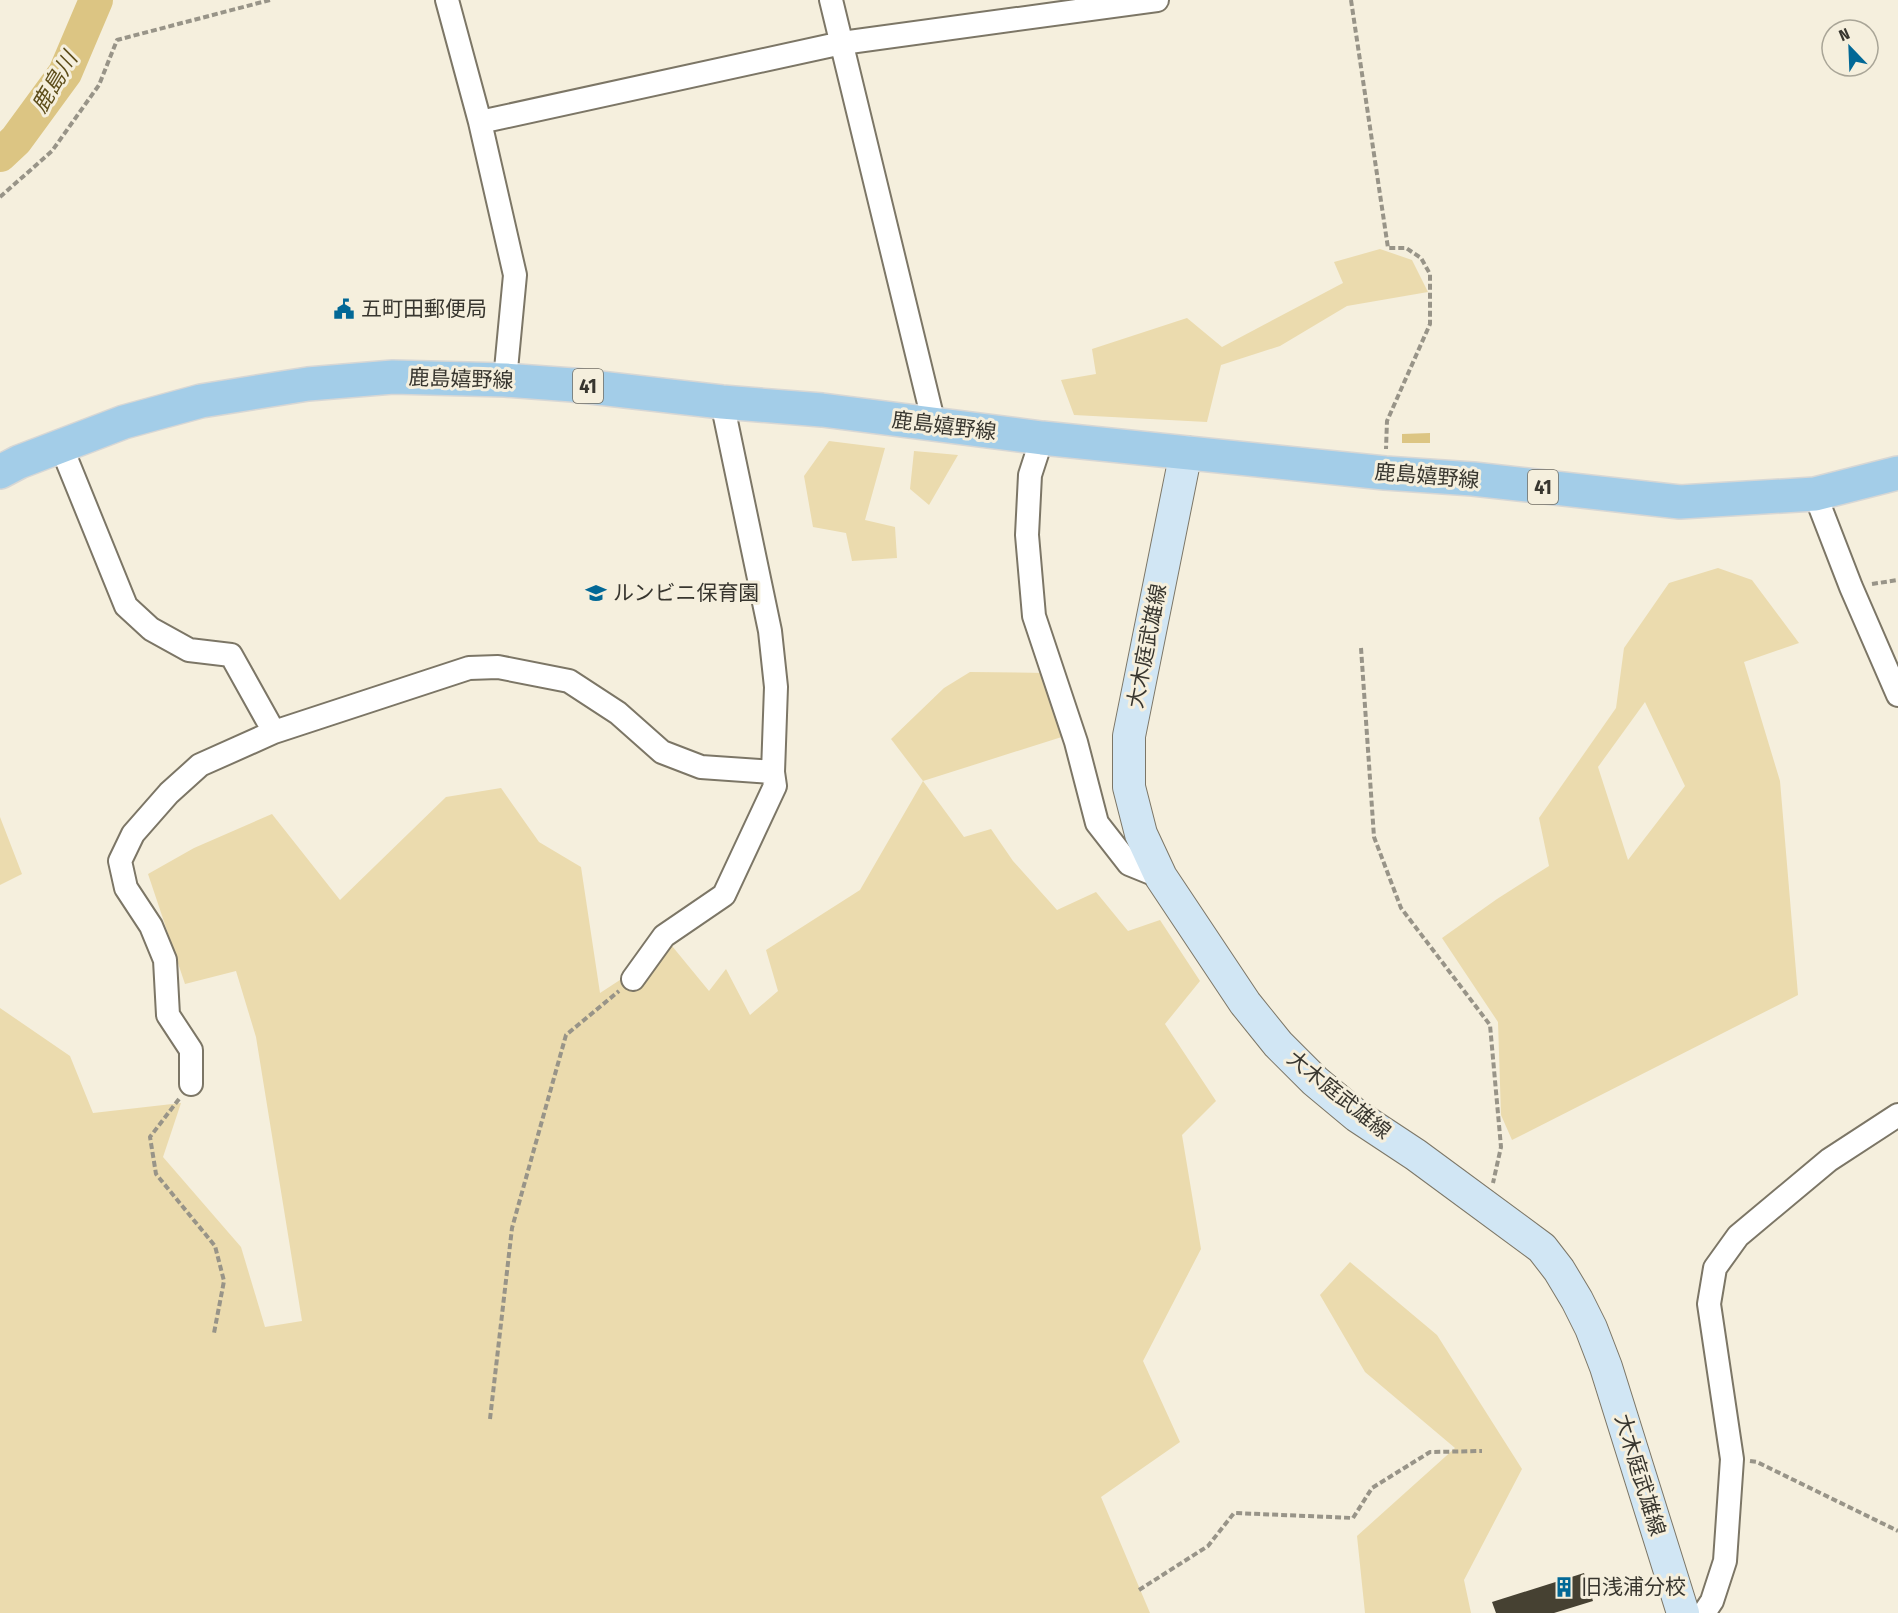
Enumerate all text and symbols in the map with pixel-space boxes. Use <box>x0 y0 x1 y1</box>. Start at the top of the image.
north arrow <box>1820 18 1880 78</box>
text: N <box>1836 24 1852 45</box>
water label: 鹿島川 <box>26 45 84 118</box>
place label: 五町田郵便局 <box>361 296 487 322</box>
public building icon: 五町田郵便局 <box>332 297 356 321</box>
street label: 鹿島嬉野線 <box>408 364 514 394</box>
road number: 41 <box>573 369 603 403</box>
street label: 鹿島嬉野線 <box>890 407 998 445</box>
street label: 鹿島嬉野線 <box>1374 458 1480 494</box>
road number: 41 <box>1528 470 1558 504</box>
place label: ルンビニ保育園 <box>613 580 760 606</box>
school or university icon: ルンビニ保育園 <box>584 581 608 605</box>
street label: 大木庭武雄線 <box>1122 582 1172 710</box>
street label: 大木庭武雄線 <box>1282 1045 1396 1145</box>
street label: 大木庭武雄線 <box>1609 1411 1671 1539</box>
place label: 旧浅浦分校 <box>1581 1574 1686 1600</box>
building icon: 旧浅浦分校 <box>1552 1575 1576 1599</box>

